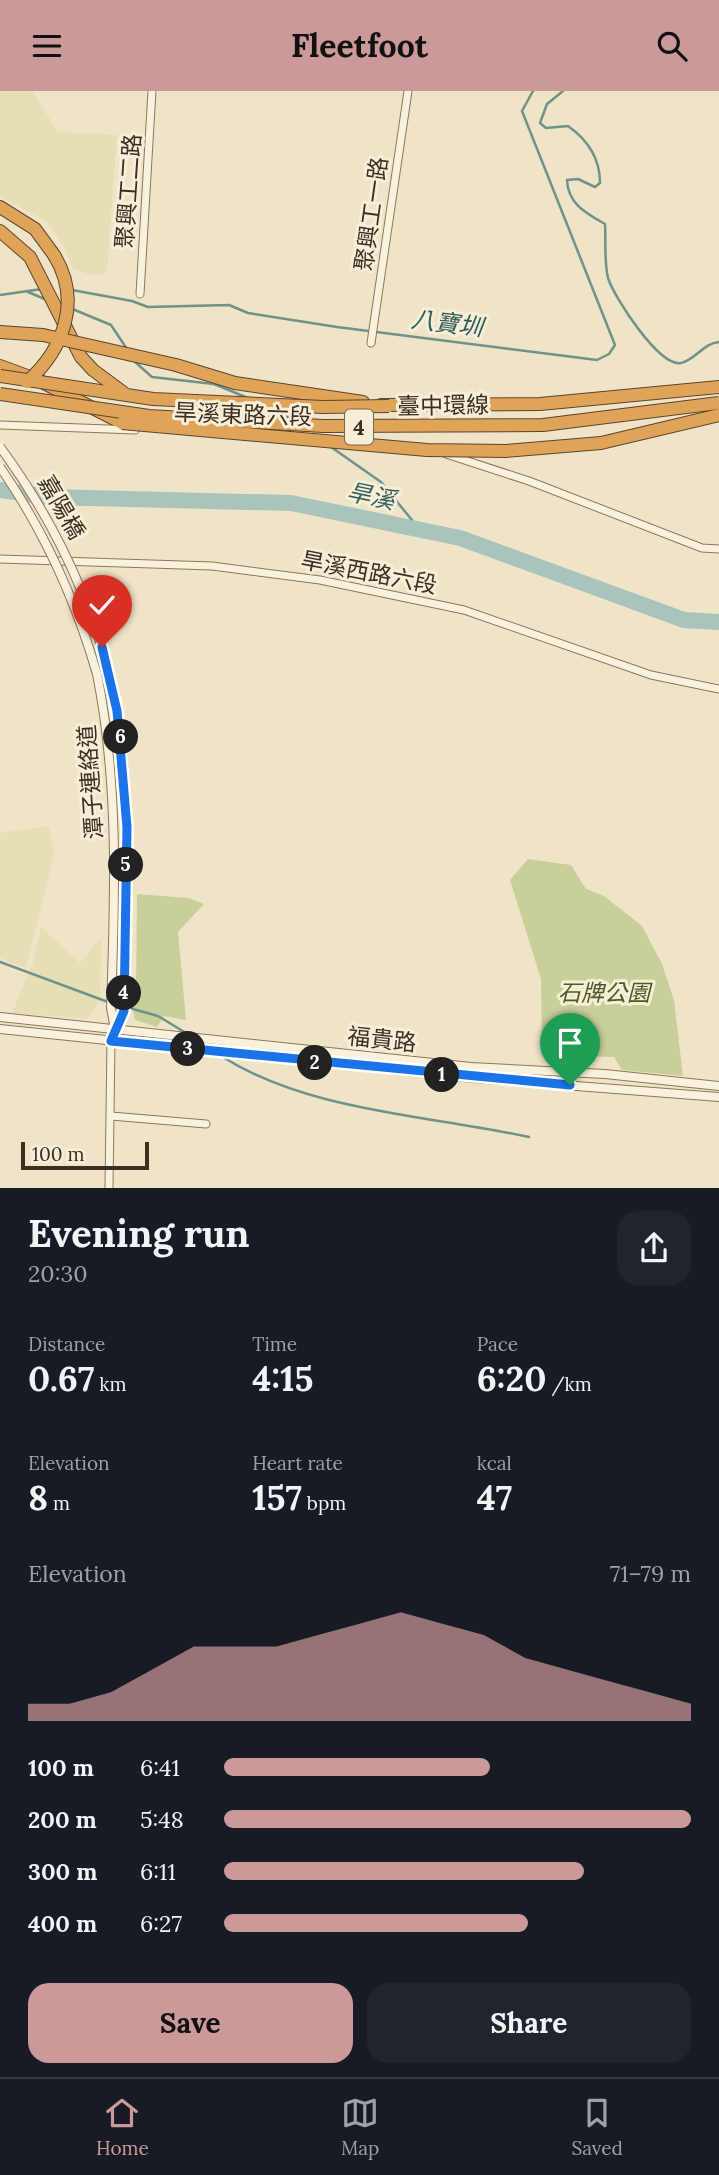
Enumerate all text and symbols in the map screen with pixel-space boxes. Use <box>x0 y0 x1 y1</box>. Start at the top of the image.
text: Fleetfoot <box>291 25 428 66</box>
icon: menu <box>28 27 66 65</box>
icon: search <box>653 27 691 65</box>
street label: 聚興工二路 <box>110 133 146 249</box>
street label: 聚興工一路 <box>349 155 393 273</box>
water label: 八寶圳 <box>409 303 488 343</box>
street label: 臺中環線 <box>397 390 489 420</box>
street label: 旱溪東路六段 <box>174 397 312 431</box>
road number: 4 <box>345 409 373 445</box>
street label: 嘉陽橋 <box>32 470 92 544</box>
water label: 旱溪 <box>344 476 401 517</box>
street label: 旱溪西路六段 <box>299 545 439 599</box>
pin <box>72 575 132 647</box>
icon: check <box>83 586 121 624</box>
pin: 6 <box>104 719 138 755</box>
street label: 潭子連絡道 <box>72 724 108 840</box>
text: 6 <box>115 724 126 748</box>
pin: 5 <box>108 847 144 883</box>
text: 5 <box>120 852 131 876</box>
pin: 4 <box>106 975 142 1011</box>
park label: 石牌公園 <box>558 978 653 1007</box>
text: 4 <box>118 980 129 1004</box>
pin <box>540 1013 600 1085</box>
street label: 福貴路 <box>346 1021 418 1057</box>
icon: arrive <box>551 1024 589 1062</box>
pin: 3 <box>170 1031 206 1067</box>
text: 3 <box>182 1036 193 1060</box>
pin: 2 <box>298 1045 332 1081</box>
text: 2 <box>309 1050 320 1074</box>
pin: 1 <box>424 1058 460 1093</box>
text: 1 <box>438 1062 445 1086</box>
scale bar <box>21 1139 149 1171</box>
text: 100 m <box>32 1142 85 1166</box>
text: Evening run <box>28 1209 250 1257</box>
button: share <box>617 1211 691 1285</box>
text: 20:30 <box>28 1259 87 1288</box>
text: Distance <box>28 1332 105 1356</box>
text: Time <box>252 1332 297 1356</box>
text: Pace <box>477 1332 518 1356</box>
text: 0.67 <box>28 1356 94 1401</box>
text: 4:15 <box>252 1356 313 1401</box>
text: 6:20 <box>477 1356 546 1401</box>
text: km <box>94 1372 127 1396</box>
text: /km <box>546 1372 592 1396</box>
text: Elevation <box>28 1451 110 1475</box>
text: Heart rate <box>252 1451 343 1475</box>
text: kcal <box>477 1451 512 1475</box>
text: 8 <box>28 1475 48 1520</box>
text: 157 <box>252 1475 302 1520</box>
text: 47 <box>477 1475 512 1520</box>
text: m <box>48 1491 70 1515</box>
text: bpm <box>302 1491 346 1515</box>
text: Elevation <box>28 1559 127 1588</box>
text: 71–79 m <box>610 1559 691 1588</box>
text: 100 m <box>28 1753 94 1782</box>
text: 6:41 <box>140 1753 180 1782</box>
text: 200 m <box>28 1805 97 1834</box>
text: 5:48 <box>140 1805 184 1834</box>
text: 300 m <box>28 1857 97 1886</box>
text: 6:11 <box>140 1857 176 1886</box>
text: 400 m <box>28 1909 97 1938</box>
text: 6:27 <box>140 1909 182 1938</box>
button: Save <box>28 1983 353 2063</box>
button: Share <box>367 1983 691 2063</box>
tab: Home <box>96 2094 149 2160</box>
tab: Map <box>341 2094 379 2160</box>
tab: Saved <box>572 2094 623 2160</box>

